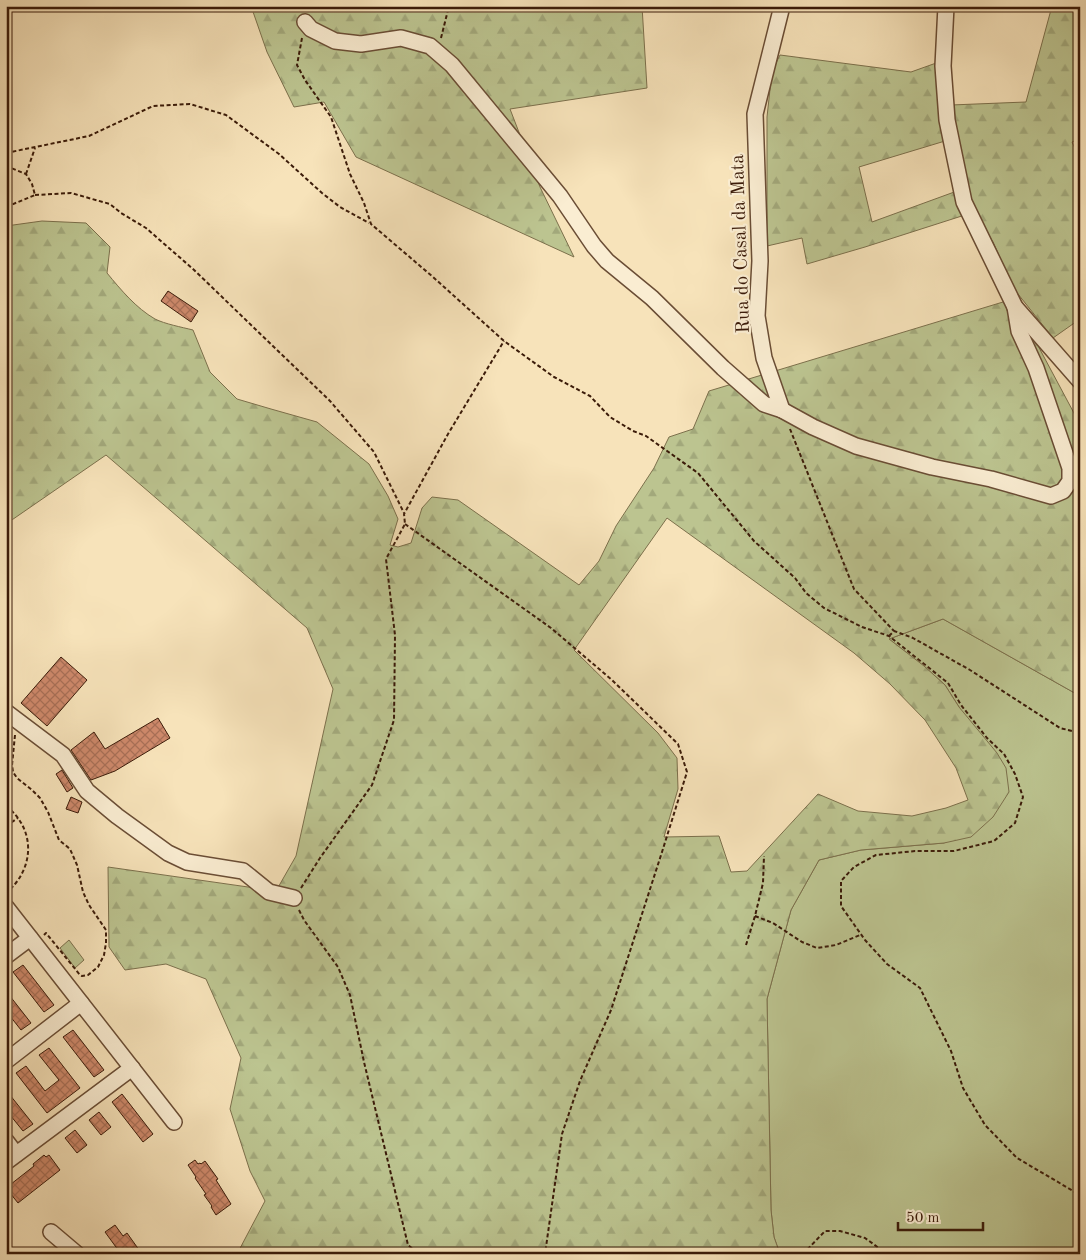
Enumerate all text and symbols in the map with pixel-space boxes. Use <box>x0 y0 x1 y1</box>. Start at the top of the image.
street label: Rua do Casal da Mata <box>729 153 754 334</box>
scale bar <box>898 1200 984 1232</box>
text: 50 m <box>906 1211 940 1226</box>

